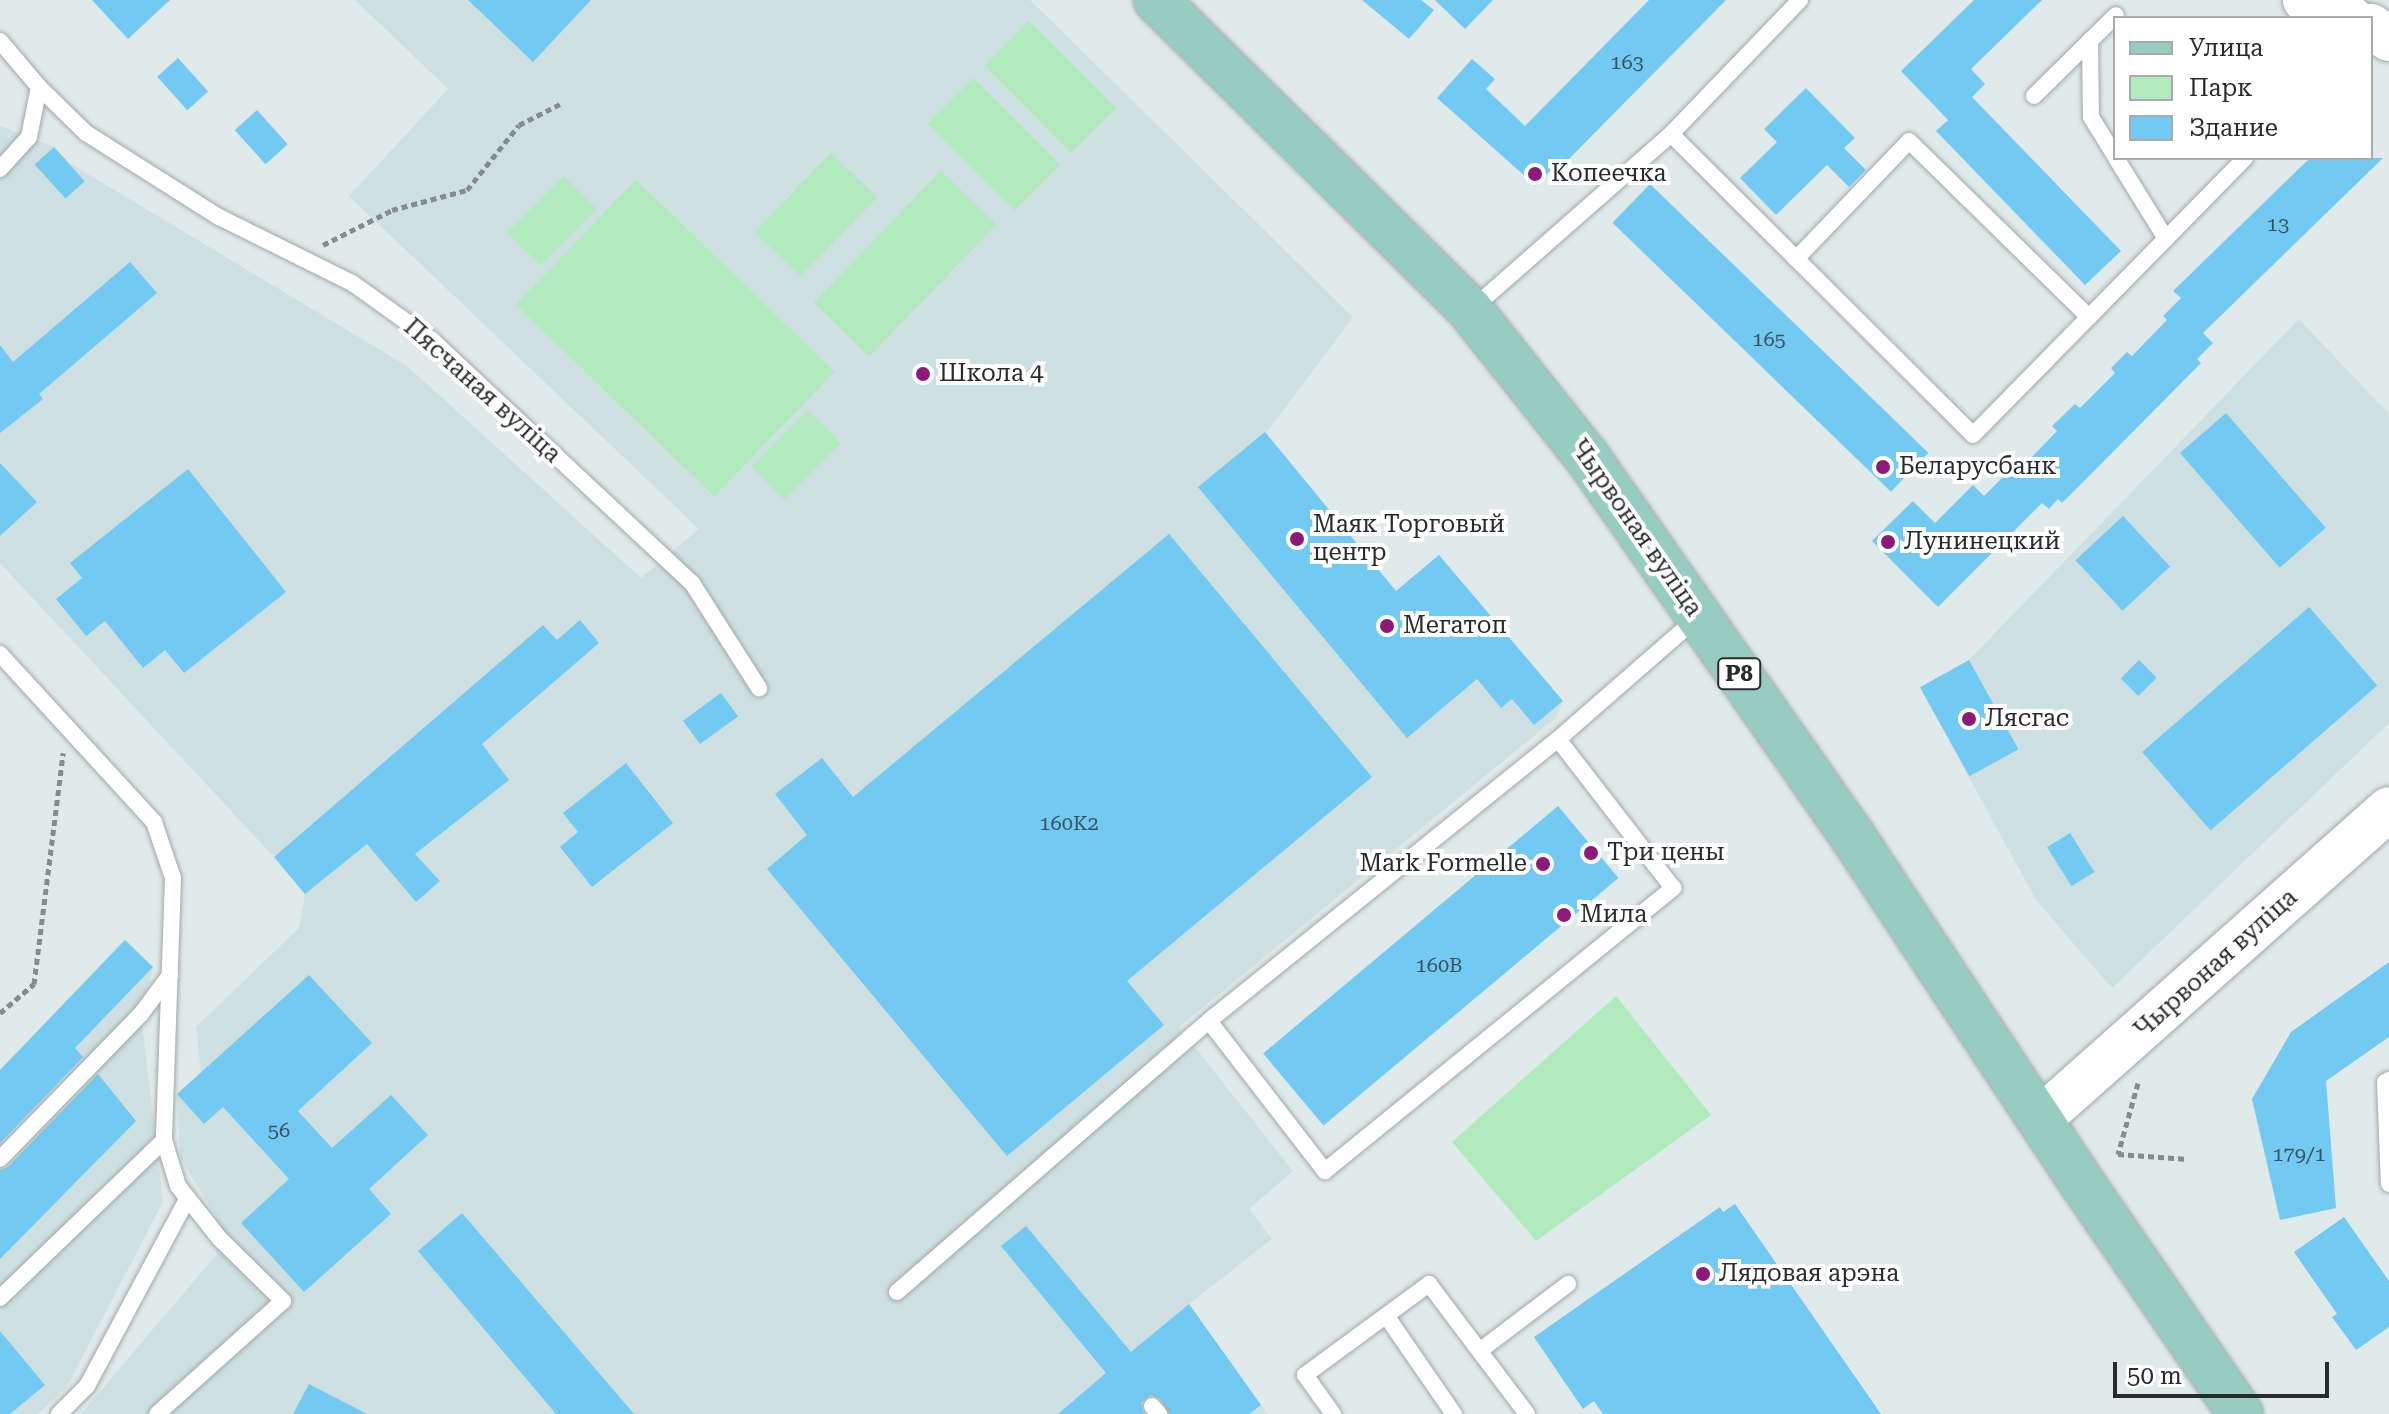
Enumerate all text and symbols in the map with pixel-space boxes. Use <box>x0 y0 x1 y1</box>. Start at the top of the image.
legend <box>2113 16 2373 160</box>
text: Улица <box>2189 34 2263 62</box>
house number: 163 <box>1610 50 1644 74</box>
text: Парк <box>2189 74 2252 102</box>
text: Здание <box>2189 114 2278 142</box>
place label: Копеечка <box>1551 160 1666 188</box>
marker: Копеечка <box>1526 165 1544 183</box>
house number: 13 <box>2267 212 2289 236</box>
street label: Пясчаная вуліца <box>398 313 566 469</box>
house number: 165 <box>1752 327 1786 351</box>
place label: Школа 4 <box>939 360 1043 388</box>
marker: Школа 4 <box>914 365 932 383</box>
street label: Чырвоная вуліца <box>1564 434 1708 622</box>
place label: Беларусбанк <box>1899 453 2056 481</box>
marker: Беларусбанк <box>1874 458 1892 476</box>
place label: Маяк Торговый центр <box>1313 511 1505 567</box>
place label: Лунинецкий <box>1904 528 2060 556</box>
marker: Маяк Торговый центр <box>1288 530 1306 548</box>
marker: Лунинецкий <box>1879 533 1897 551</box>
place label: Мегатоп <box>1403 612 1507 640</box>
marker: Мегатоп <box>1378 617 1396 635</box>
road number: Р8 <box>1717 656 1761 692</box>
place label: Лясгас <box>1985 705 2069 733</box>
marker: Лясгас <box>1960 710 1978 728</box>
house number: 160К2 <box>1039 811 1099 835</box>
place label: Три цены <box>1607 839 1725 867</box>
marker: Три цены <box>1582 844 1600 862</box>
place label: Mark Formelle <box>1359 850 1527 878</box>
marker: Mark Formelle <box>1534 855 1552 873</box>
street label: Чырвоная вуліца <box>2129 883 2303 1045</box>
place label: Мила <box>1580 901 1647 929</box>
marker: Мила <box>1555 906 1573 924</box>
house number: 160В <box>1416 953 1462 977</box>
house number: 56 <box>268 1118 290 1142</box>
house number: 179/1 <box>2272 1142 2326 1166</box>
place label: Лядовая арэна <box>1719 1260 1899 1288</box>
marker: Лядовая арэна <box>1694 1265 1712 1283</box>
scale bar <box>2117 1346 2333 1396</box>
text: 50 m <box>2127 1362 2182 1390</box>

